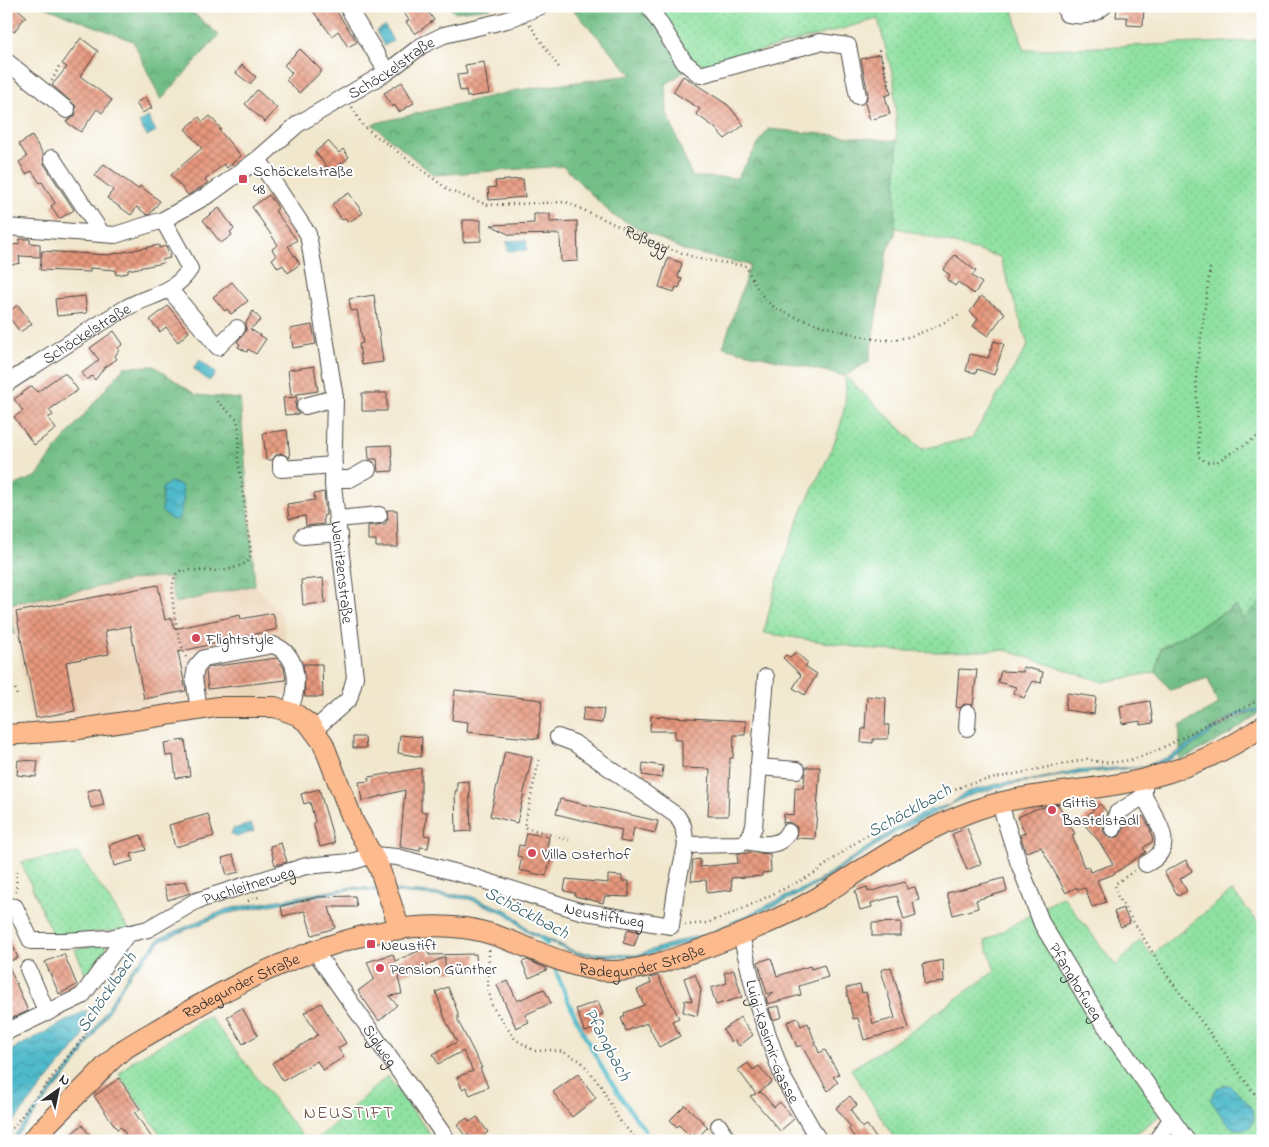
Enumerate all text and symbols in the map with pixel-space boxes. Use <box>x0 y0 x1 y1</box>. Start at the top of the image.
street label: Schöckelstraße <box>344 31 440 106</box>
place label: Schöckelstraße 48 <box>253 160 354 202</box>
marker: Schöckelstraße 48 <box>237 173 249 185</box>
street label: Roßegg <box>620 220 672 261</box>
street label: Schöckelstraße <box>38 297 136 371</box>
street label: Weinitzenstraße <box>323 520 359 626</box>
place label: Flightstyle <box>205 628 275 652</box>
marker: Flightstyle <box>190 632 202 644</box>
water label: Schöcklbach <box>863 778 957 845</box>
place label: Gittis Bastelstadl <box>1061 791 1139 833</box>
marker: Gittis Bastelstadl <box>1046 804 1058 816</box>
place label: Villa Osterhof <box>541 843 631 867</box>
marker: Villa Osterhof <box>526 847 538 859</box>
street label: Puchleitnerweg <box>200 860 298 912</box>
water label: Schöcklbach <box>479 881 573 947</box>
street label: Neustiftweg <box>561 897 646 935</box>
place label: Neustift <box>381 934 437 958</box>
marker: Neustift <box>365 938 377 950</box>
street label: Radegunder Straße <box>576 939 709 985</box>
street label: Pfanghofweg <box>1042 939 1108 1026</box>
water label: Schöcklbach <box>71 947 144 1039</box>
street label: Radegunder Straße <box>179 947 304 1026</box>
place label: Pension Günther <box>390 958 497 982</box>
marker: Pension Günther <box>374 962 386 974</box>
street label: Luigi-Kasimir-Gasse <box>738 977 805 1109</box>
water label: Pfangbach <box>576 1004 637 1087</box>
street label: Siglweg <box>356 1020 402 1072</box>
north arrow <box>32 1064 82 1114</box>
text: N <box>55 1069 74 1092</box>
district label: NEUSTIFT <box>304 1101 394 1127</box>

